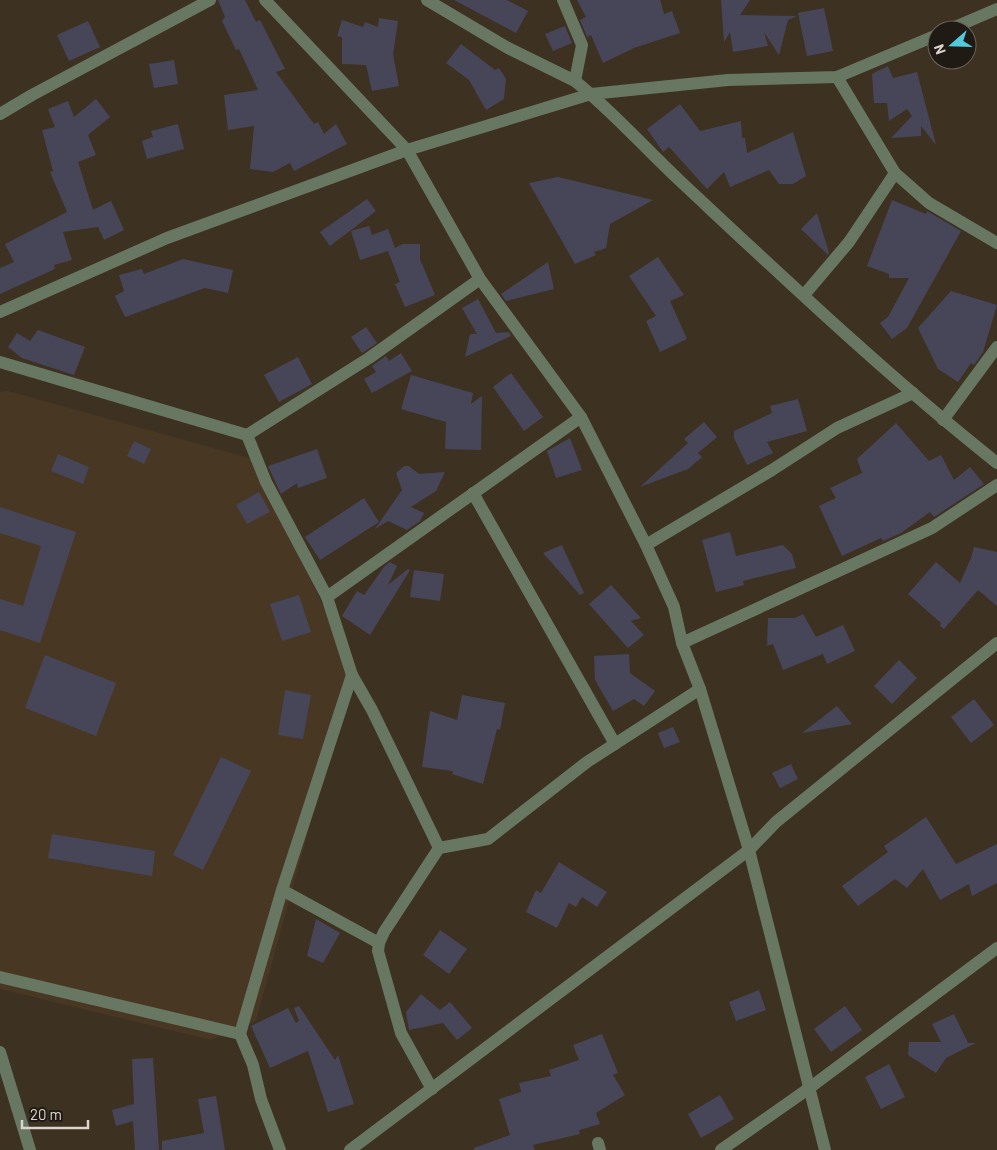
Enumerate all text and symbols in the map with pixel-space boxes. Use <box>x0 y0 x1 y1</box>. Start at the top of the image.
north arrow <box>927 20 977 70</box>
text: N <box>930 42 949 57</box>
scale bar <box>22 1098 89 1130</box>
text: 20 m <box>30 1105 62 1123</box>

